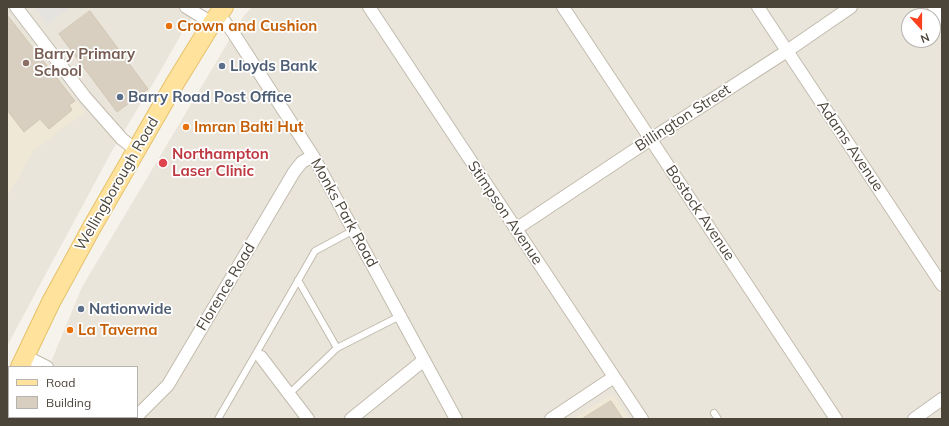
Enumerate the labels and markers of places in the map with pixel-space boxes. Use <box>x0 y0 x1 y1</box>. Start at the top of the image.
place label: Crown and Cushion <box>177 17 317 35</box>
marker: Crown and Cushion <box>164 21 174 31</box>
place label: Barry Primary School <box>34 45 135 80</box>
place label: Lloyds Bank <box>230 57 317 75</box>
marker: Barry Primary School <box>21 58 31 68</box>
marker: Lloyds Bank <box>217 61 227 71</box>
place label: Barry Road Post Office <box>128 88 292 106</box>
marker: Barry Road Post Office <box>115 92 125 102</box>
place label: Imran Balti Hut <box>194 118 304 136</box>
marker: Imran Balti Hut <box>181 122 191 132</box>
place label: Northampton Laser Clinic <box>172 145 269 180</box>
marker: Northampton Laser Clinic <box>157 157 169 169</box>
place label: Nationwide <box>89 300 172 318</box>
marker: Nationwide <box>76 304 86 314</box>
place label: La Taverna <box>78 321 158 339</box>
marker: La Taverna <box>65 325 75 335</box>

